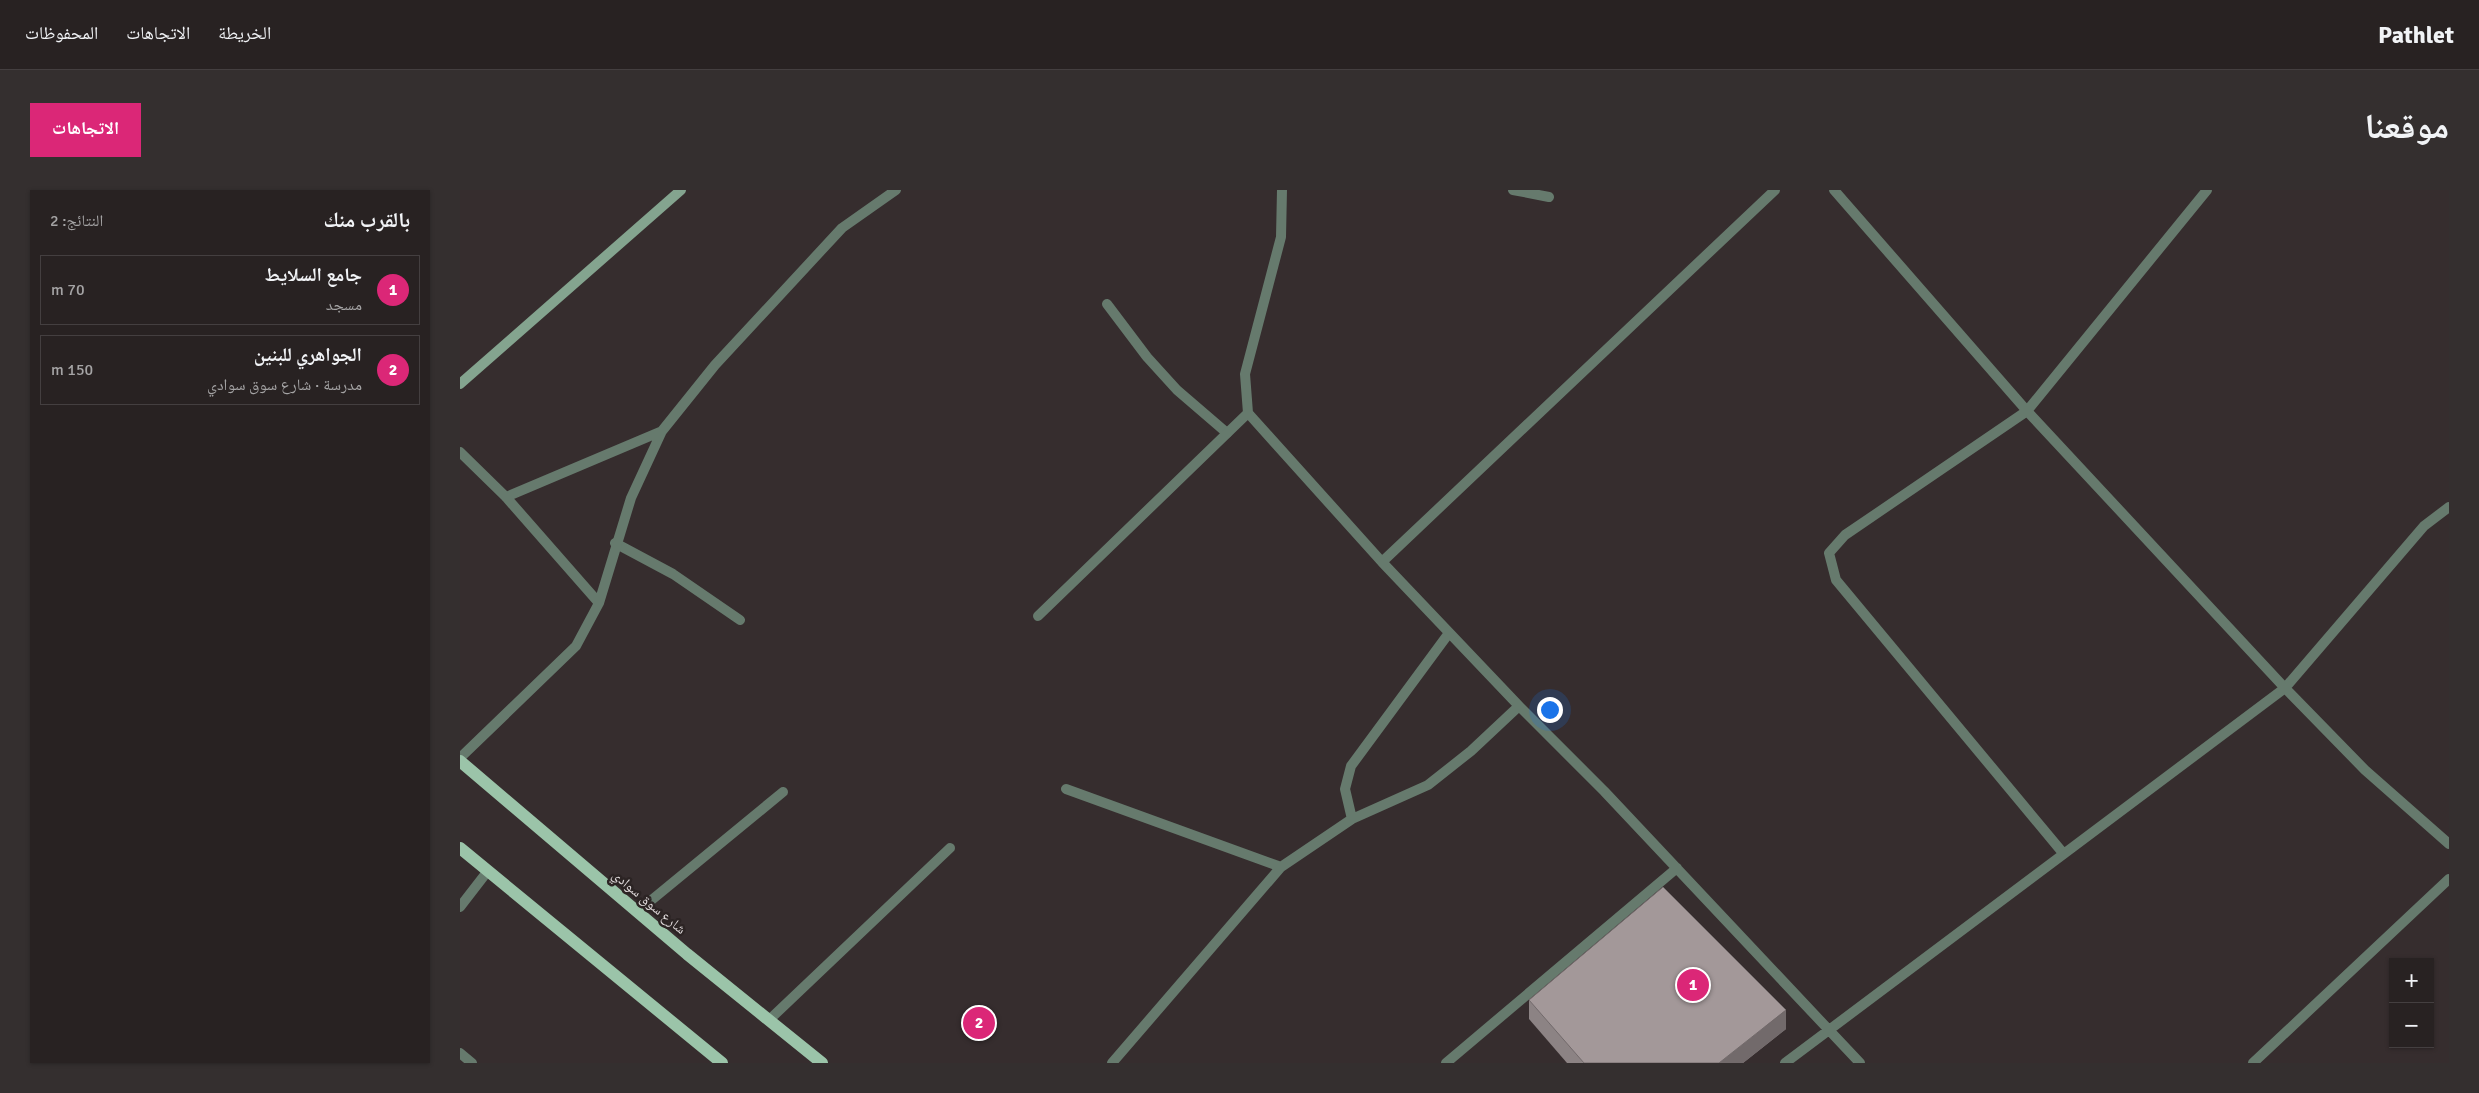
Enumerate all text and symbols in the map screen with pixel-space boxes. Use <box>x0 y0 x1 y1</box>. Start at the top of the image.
text: Pathlet <box>2378 20 2454 50</box>
text: المحفوظات <box>25 22 98 44</box>
text: الاتجاهات <box>126 22 190 44</box>
text: الخريطة <box>218 22 271 44</box>
button: الاتجاهات <box>30 103 141 157</box>
text: موقعنا <box>2364 105 2449 148</box>
text: بالقرب منك <box>323 207 410 233</box>
text: النتائج: 2 <box>50 211 103 231</box>
text: جامع السلايط <box>265 263 362 287</box>
text: 70 m <box>51 280 85 300</box>
text: 1 <box>389 280 397 300</box>
text: مسجد <box>326 295 362 315</box>
text: الجواهري للبنين <box>254 343 362 367</box>
text: 150 m <box>51 360 93 380</box>
text: 2 <box>389 360 397 380</box>
text: مدرسة · شارع سوق سوادي <box>207 375 362 395</box>
your location <box>1537 697 1563 723</box>
street label: شارع سوق سوادي <box>607 866 689 940</box>
map controls <box>2389 958 2434 1048</box>
button: + <box>2389 958 2434 1003</box>
pin: 1 <box>1677 966 1709 1004</box>
button: − <box>2389 1003 2434 1048</box>
pin: 2 <box>963 1004 995 1042</box>

